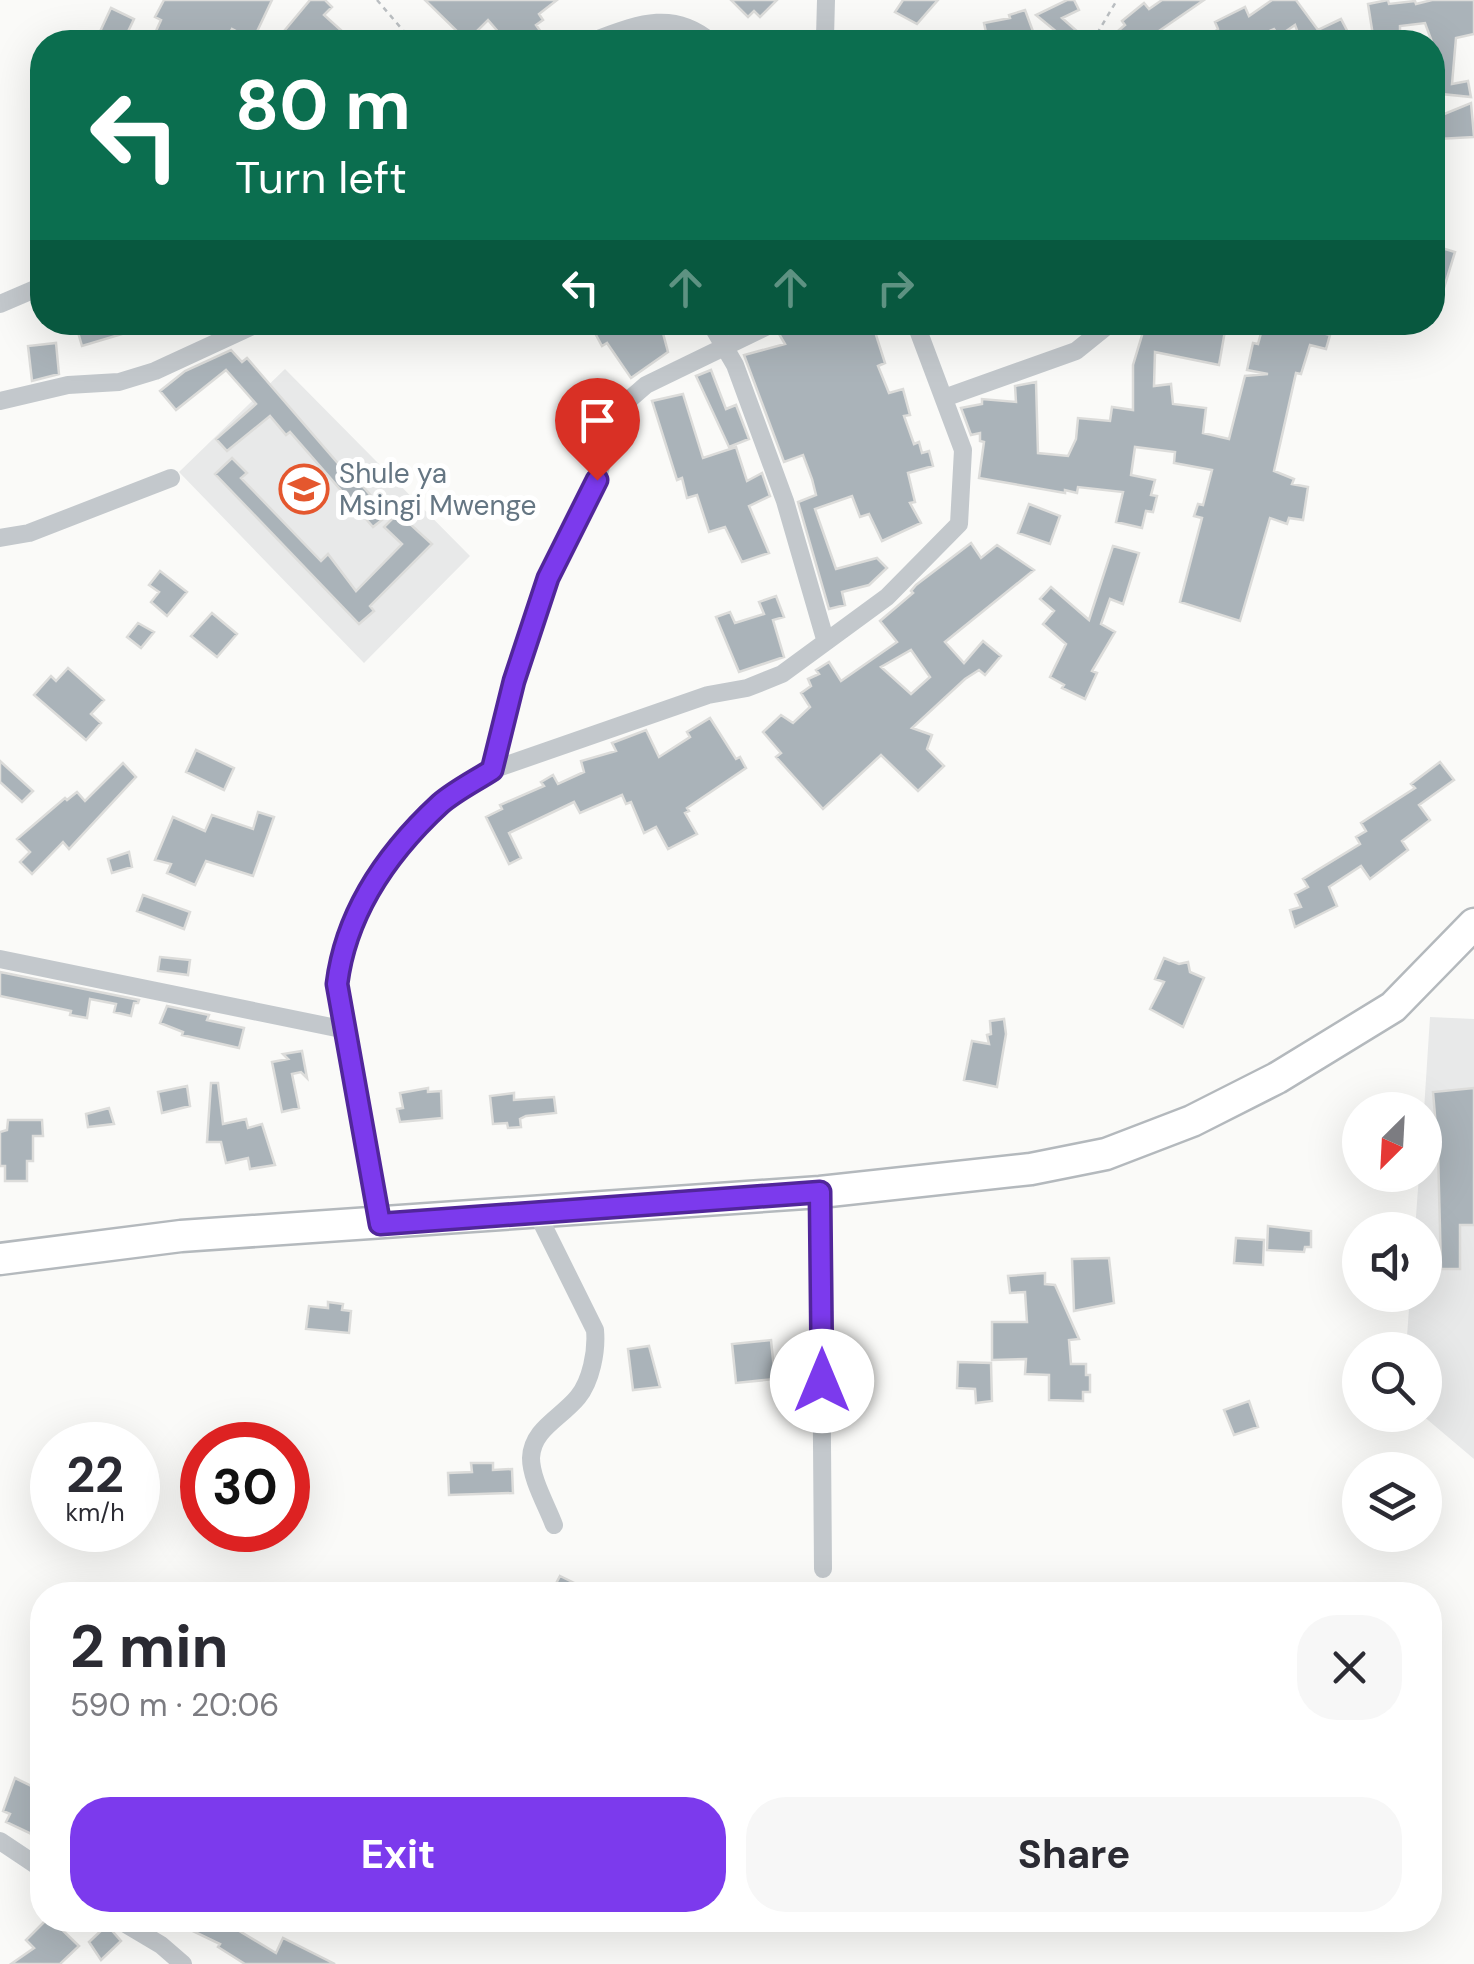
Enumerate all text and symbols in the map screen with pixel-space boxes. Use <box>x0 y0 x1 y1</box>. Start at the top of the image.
text: 80 m <box>235 60 411 151</box>
icon: left <box>70 70 200 200</box>
text: Turn left <box>235 148 407 207</box>
icon: left <box>553 260 608 315</box>
icon: ahead <box>658 260 713 315</box>
icon: ahead <box>763 260 818 315</box>
icon: right <box>868 260 923 315</box>
pin <box>555 378 640 481</box>
icon: arrive <box>570 393 625 448</box>
place label: Shule ya Msingi Mwenge <box>339 455 537 524</box>
school or university icon: Shule ya Msingi Mwenge <box>278 463 330 515</box>
north arrow <box>1342 1092 1442 1192</box>
map controls <box>1342 1092 1442 1552</box>
button: sound <box>1342 1212 1442 1312</box>
position arrow <box>770 1329 874 1433</box>
button: search <box>1342 1332 1442 1432</box>
speed limit sign: 30 <box>180 1422 310 1552</box>
text: 22 <box>66 1442 124 1508</box>
button: layers <box>1342 1452 1442 1552</box>
text: km/h <box>65 1496 125 1529</box>
text: 2 min <box>70 1607 229 1686</box>
button: close <box>1297 1615 1402 1720</box>
text: 590 m · 20:06 <box>70 1684 279 1726</box>
button: Exit <box>70 1797 726 1912</box>
button: Share <box>746 1797 1402 1912</box>

